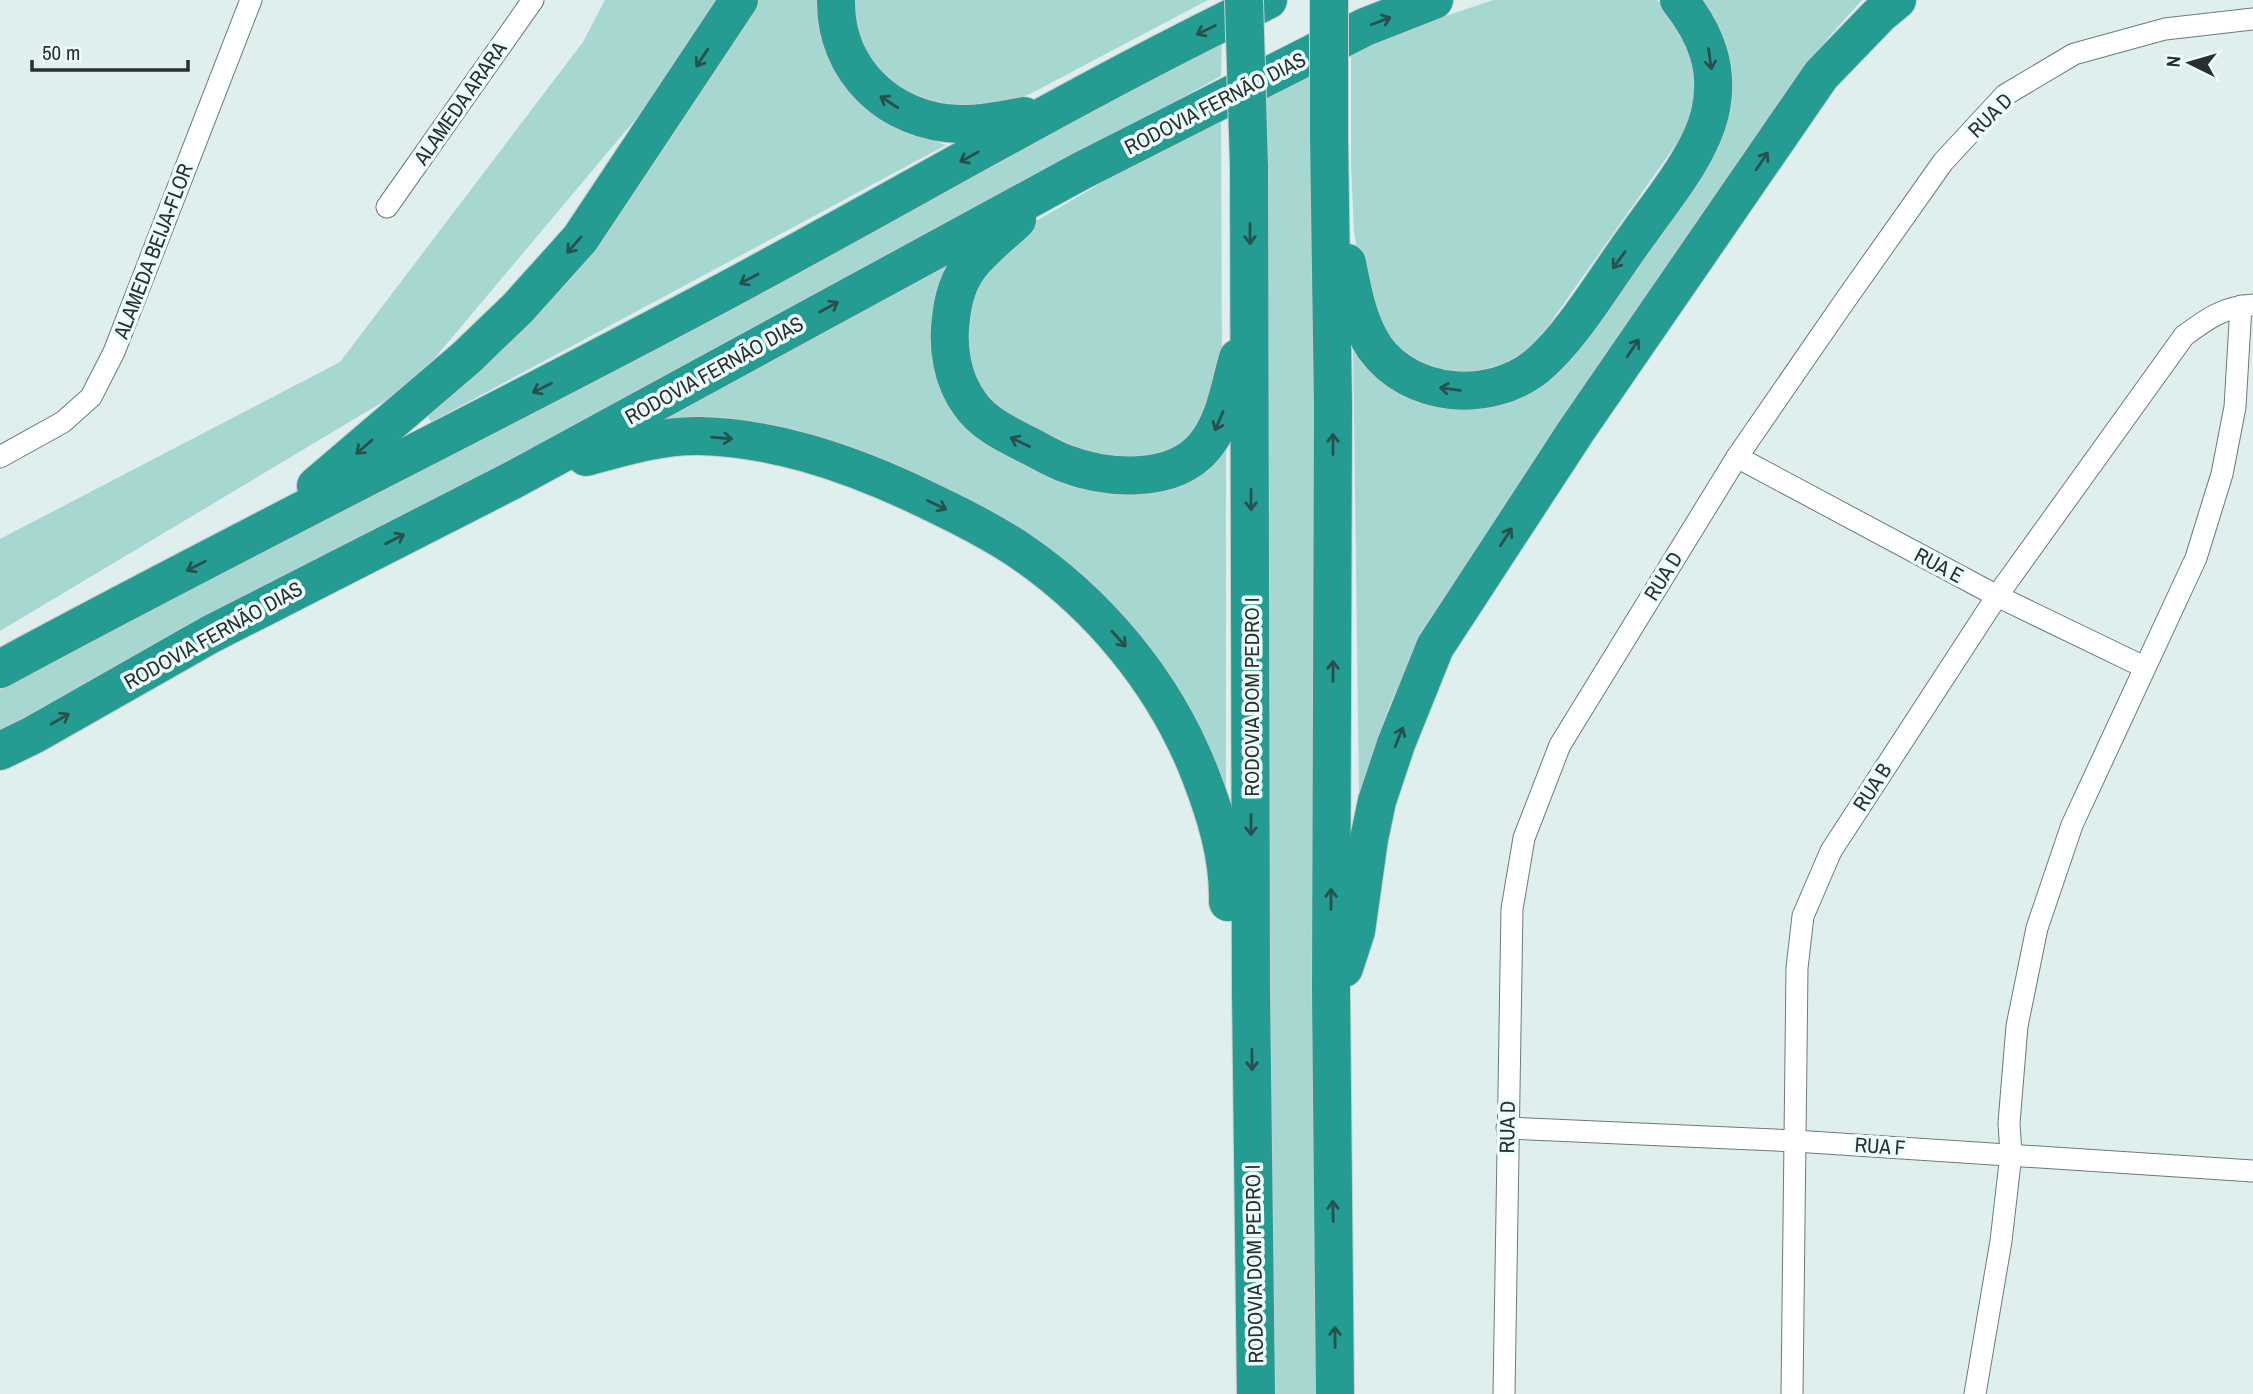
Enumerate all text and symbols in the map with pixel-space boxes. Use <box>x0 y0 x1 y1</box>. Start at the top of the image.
one-way arrow <box>1370 13 1392 26</box>
one-way arrow <box>1196 23 1217 37</box>
scale bar <box>32 28 187 72</box>
north arrow <box>2155 28 2225 98</box>
street label: ALAMEDA ARARA <box>406 35 514 171</box>
text: 50 m <box>42 38 80 67</box>
street label: RODOVIA FERNÃO DIAS <box>1119 45 1311 161</box>
one-way arrow <box>695 47 709 67</box>
one-way arrow <box>1704 48 1717 70</box>
text: N <box>2160 55 2187 68</box>
street label: RUA D <box>1961 86 2019 144</box>
one-way arrow <box>880 95 900 109</box>
one-way arrow <box>959 151 980 164</box>
one-way arrow <box>1755 151 1769 171</box>
street label: ALAMEDA BEIJA-FLOR <box>106 159 200 344</box>
one-way arrow <box>1243 223 1257 246</box>
one-way arrow <box>566 236 582 254</box>
one-way arrow <box>1612 250 1626 269</box>
one-way arrow <box>739 272 759 286</box>
one-way arrow <box>818 300 839 313</box>
street label: RODOVIA FERNÃO DIAS <box>620 309 808 431</box>
one-way arrow <box>1626 339 1640 358</box>
one-way arrow <box>532 382 553 395</box>
one-way arrow <box>1439 382 1462 395</box>
one-way arrow <box>1212 410 1225 431</box>
one-way arrow <box>710 432 733 445</box>
one-way arrow <box>1326 432 1340 455</box>
one-way arrow <box>1010 434 1031 448</box>
one-way arrow <box>355 439 373 455</box>
one-way arrow <box>1244 488 1258 511</box>
one-way arrow <box>927 498 947 512</box>
one-way arrow <box>1499 527 1513 547</box>
one-way arrow <box>384 532 404 546</box>
street label: RUA E <box>1909 540 1969 590</box>
street label: RUA D <box>1637 546 1689 606</box>
one-way arrow <box>186 560 207 574</box>
street label: RODOVIA FERNÃO DIAS <box>119 574 307 696</box>
street label: RODOVIA DOM PEDRO I <box>1237 597 1266 797</box>
one-way arrow <box>1111 630 1127 648</box>
one-way arrow <box>1326 660 1340 683</box>
one-way arrow <box>50 712 70 726</box>
one-way arrow <box>1393 726 1406 748</box>
street label: RUA B <box>1846 757 1898 817</box>
one-way arrow <box>1244 813 1258 836</box>
one-way arrow <box>1324 887 1338 910</box>
one-way arrow <box>1245 1048 1258 1071</box>
street label: RUA D <box>1492 1100 1522 1154</box>
street label: RUA F <box>1854 1130 1906 1162</box>
street label: RODOVIA DOM PEDRO I <box>1238 1164 1270 1364</box>
one-way arrow <box>1326 1200 1340 1223</box>
one-way arrow <box>1328 1325 1341 1348</box>

